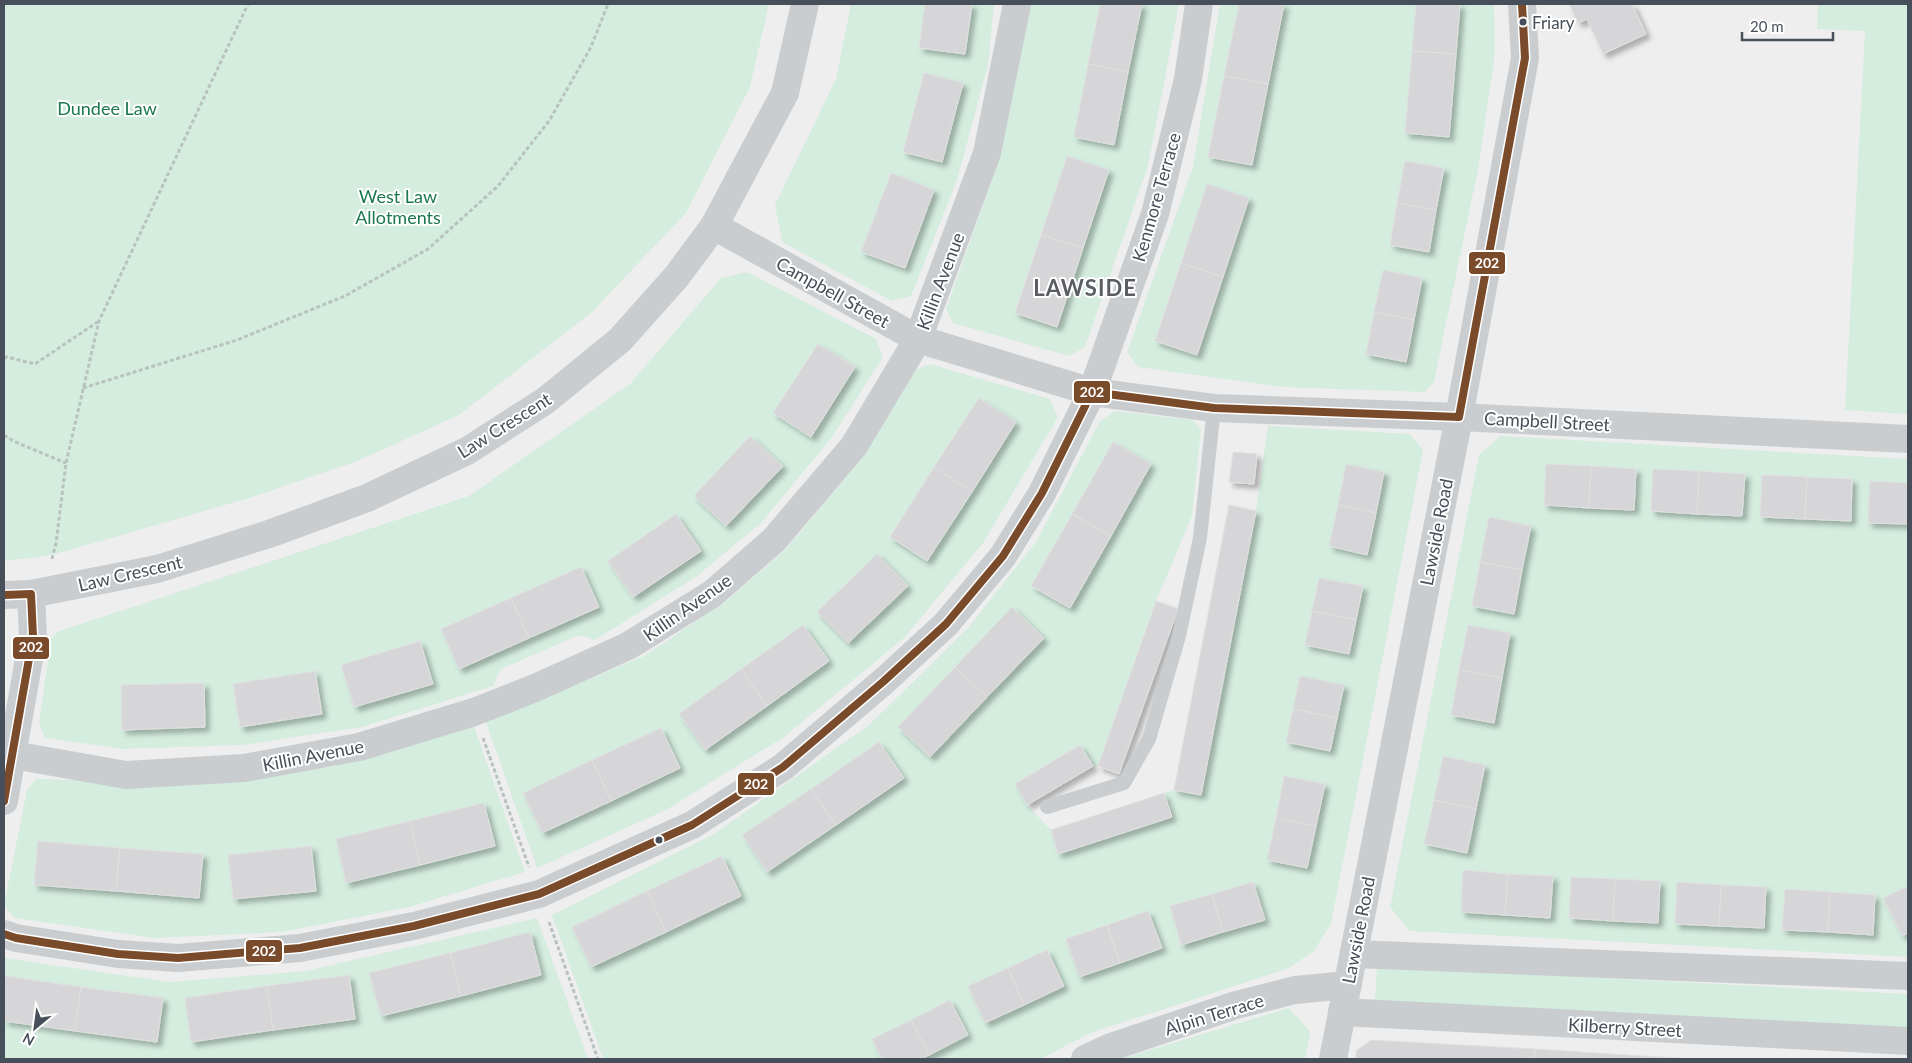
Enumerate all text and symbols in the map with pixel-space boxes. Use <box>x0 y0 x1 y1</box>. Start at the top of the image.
scale bar <box>1742 10 1833 42</box>
place label: Friary <box>1532 12 1575 33</box>
marker: Friary <box>1518 17 1528 27</box>
text: 20 m <box>1750 17 1784 35</box>
park label: Dundee Law <box>57 97 157 119</box>
street label: Kenmore Terrace <box>1127 130 1185 264</box>
park label: West Law Allotments <box>355 185 441 228</box>
street label: Killin Avenue <box>911 229 969 333</box>
line badge: 202 <box>1468 251 1506 275</box>
street label: Campbell Street <box>773 252 894 332</box>
text: 202 <box>1475 254 1499 271</box>
district label: LAWSIDE <box>1033 274 1137 301</box>
line badge: 202 <box>1073 380 1111 404</box>
text: 202 <box>1080 383 1104 400</box>
street label: Law Crescent <box>453 387 555 462</box>
street label: Campbell Street <box>1484 407 1611 435</box>
street label: Lawside Road <box>1415 477 1457 587</box>
street label: Law Crescent <box>76 550 185 596</box>
street label: Killin Avenue <box>639 569 735 645</box>
line badge: 202 <box>12 636 50 660</box>
text: 202 <box>19 638 43 655</box>
street label: Killin Avenue <box>260 734 366 776</box>
line badge: 202 <box>737 772 775 796</box>
text: 202 <box>744 775 768 792</box>
unlabelled marker <box>654 835 664 845</box>
street label: Lawside Road <box>1337 875 1379 985</box>
line badge: 202 <box>245 939 283 963</box>
text: 202 <box>252 942 276 959</box>
street label: Alpin Terrace <box>1162 988 1266 1040</box>
north arrow <box>10 1003 60 1053</box>
street label: Kilberry Street <box>1567 1013 1683 1041</box>
text: N <box>20 1030 37 1050</box>

